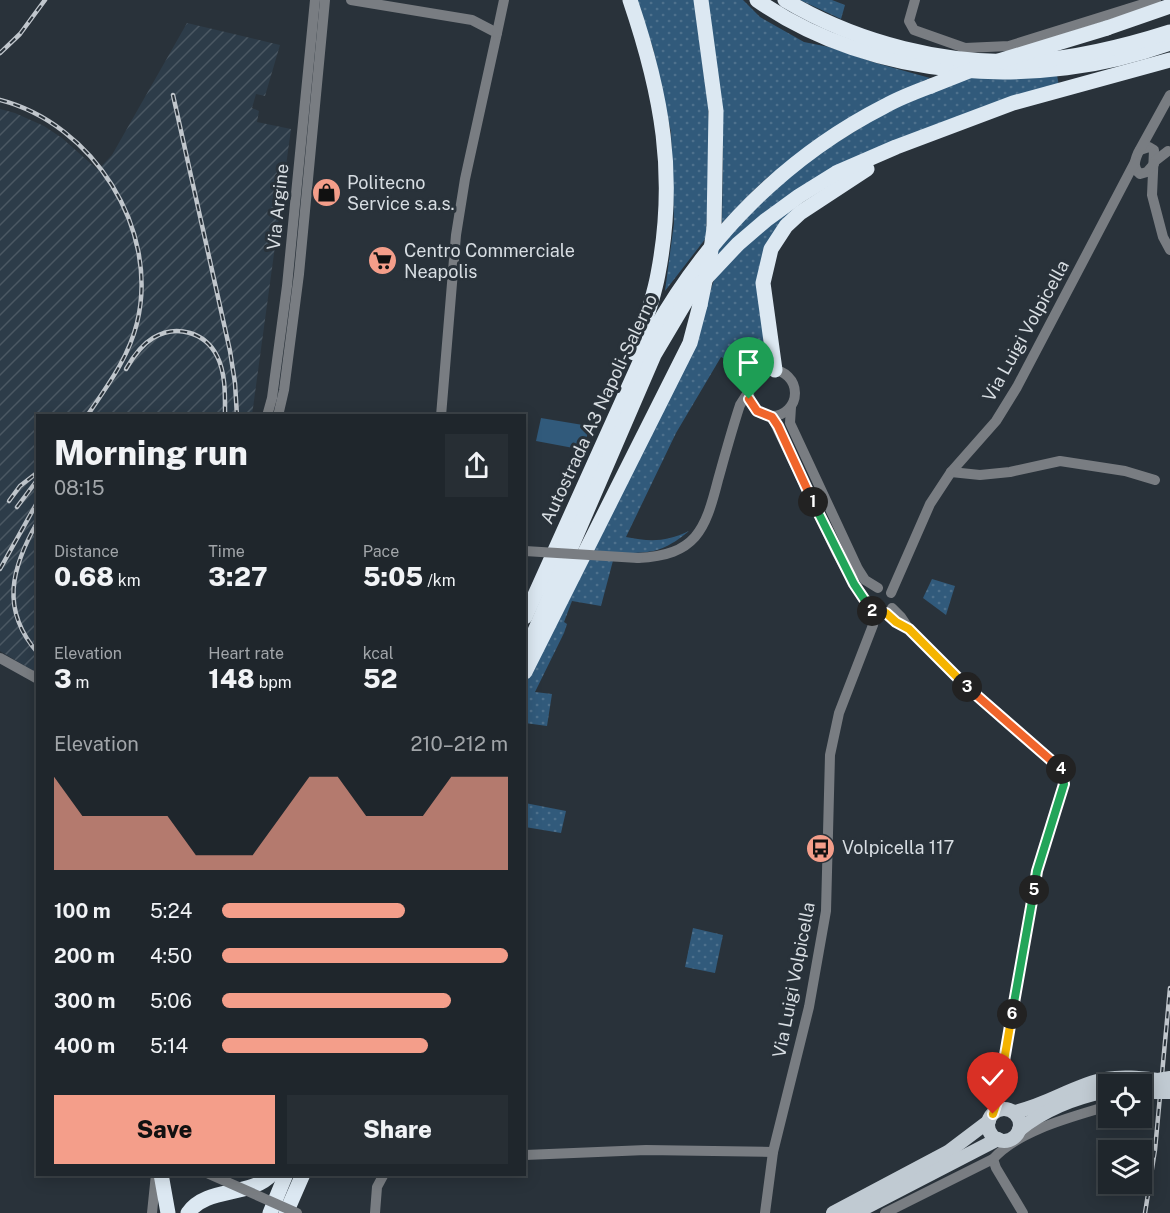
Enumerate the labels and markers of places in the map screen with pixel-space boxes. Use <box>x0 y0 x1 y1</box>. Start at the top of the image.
place label: Politecno Service s.a.s. <box>347 172 455 214</box>
shop icon: Politecno Service s.a.s. <box>310 177 342 209</box>
place label: Centro Commerciale Neapolis <box>404 240 575 282</box>
supermarket icon: Centro Commerciale Neapolis <box>367 245 399 277</box>
pin <box>723 337 774 399</box>
pin: 1 <box>798 487 828 517</box>
pin: 2 <box>857 596 887 626</box>
pin: 3 <box>952 672 982 702</box>
pin: 4 <box>1046 754 1076 784</box>
bus stop icon: Volpicella 117 <box>805 832 837 864</box>
place label: Volpicella 117 <box>842 837 954 858</box>
pin: 5 <box>1019 875 1049 905</box>
pin: 6 <box>997 999 1027 1029</box>
pin <box>967 1052 1018 1114</box>

